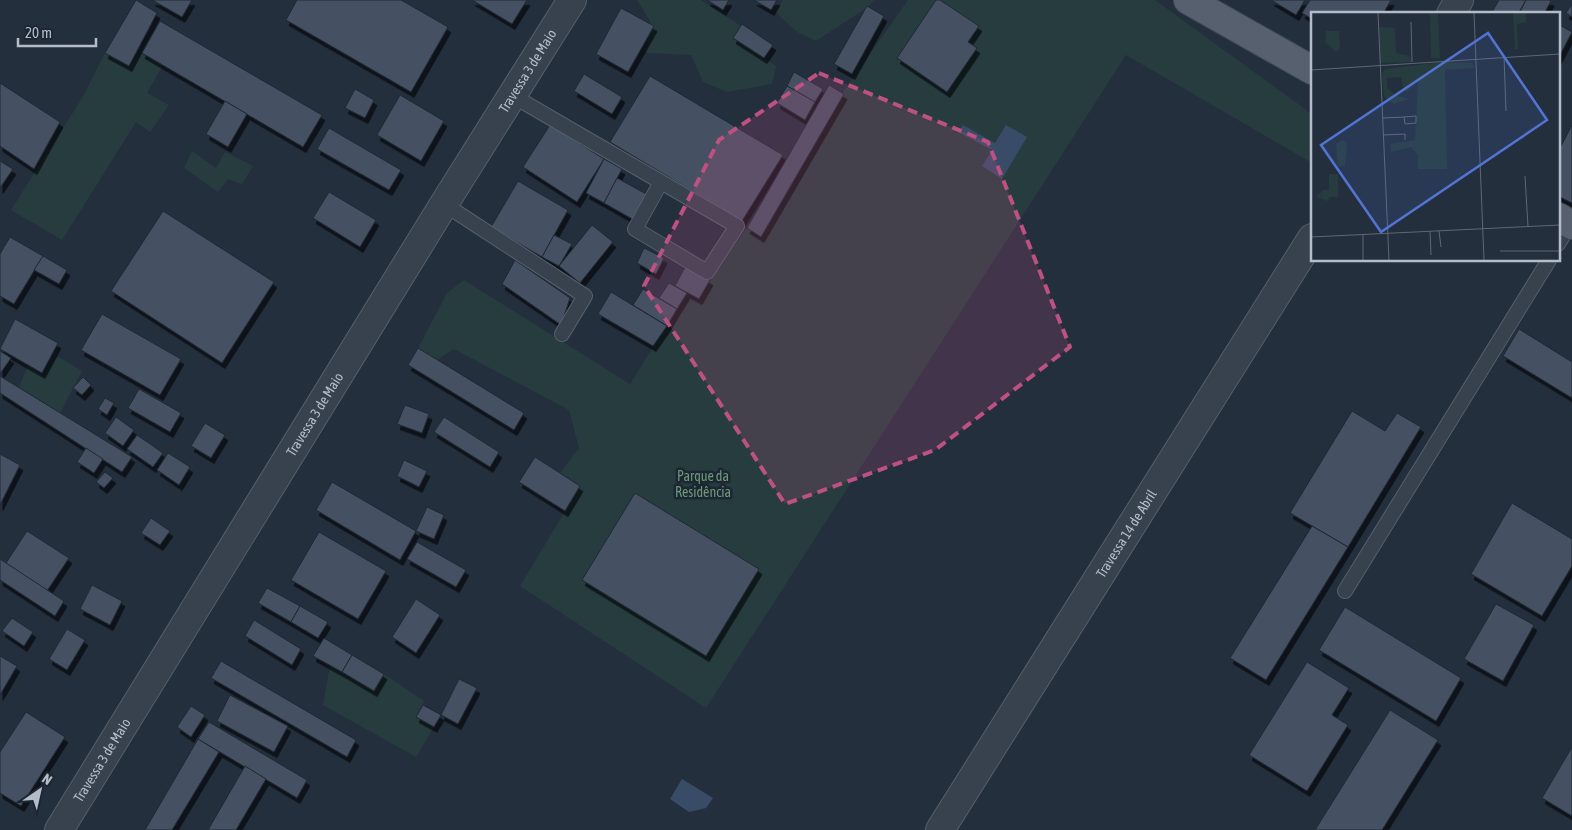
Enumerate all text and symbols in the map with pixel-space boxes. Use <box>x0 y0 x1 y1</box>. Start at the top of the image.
inset map <box>1311 12 1560 261</box>
scale bar <box>18 15 95 47</box>
text: 20 m <box>25 24 52 41</box>
street label: Travessa 3 de Maio <box>495 26 560 116</box>
street label: Travessa 3 de Maio <box>283 370 346 459</box>
park label: Parque da Residência <box>675 468 731 500</box>
street label: Travessa 14 de Abril <box>1093 487 1160 581</box>
street label: Travessa 3 de Maio <box>70 715 134 805</box>
north arrow <box>15 765 65 815</box>
text: N <box>39 770 55 788</box>

